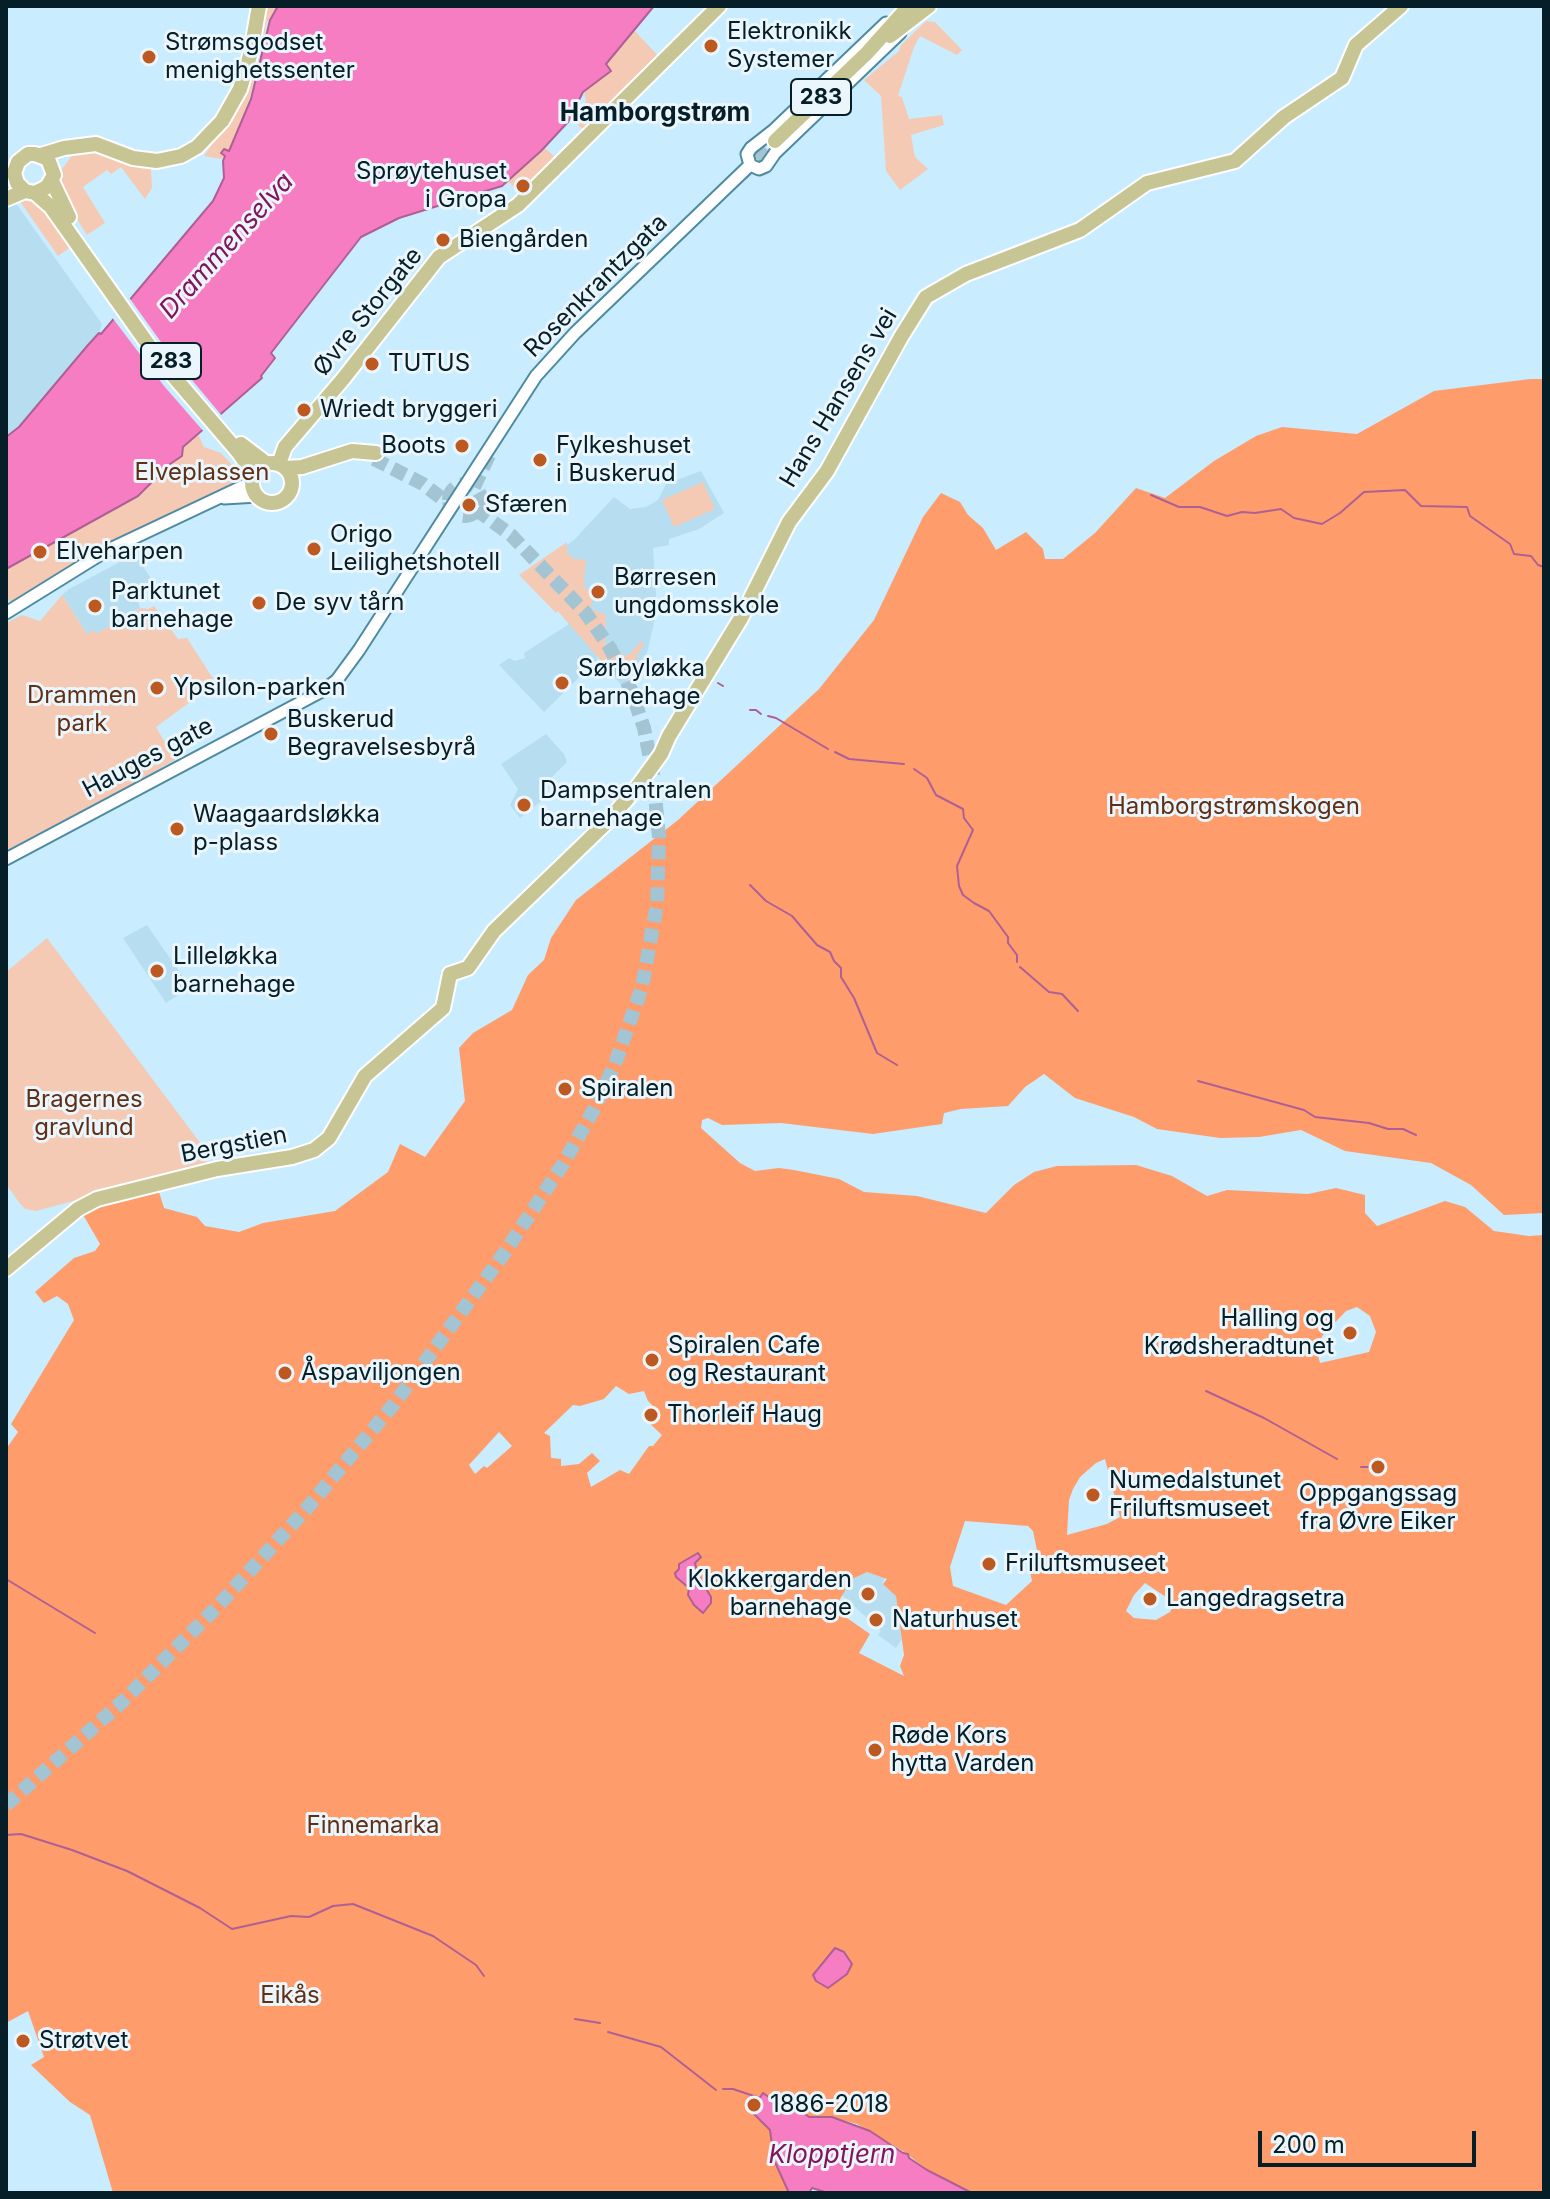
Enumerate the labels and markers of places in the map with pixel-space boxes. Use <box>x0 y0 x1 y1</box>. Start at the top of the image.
place label: Elektronikk Systemer <box>727 18 852 74</box>
place label: Strømsgodset menighetssenter <box>165 29 355 85</box>
marker: Elektronikk Systemer <box>702 37 720 55</box>
marker: Strømsgodset menighetssenter <box>140 48 158 66</box>
place label: Sprøytehuset i Gropa <box>356 158 507 214</box>
marker: Sprøytehuset i Gropa <box>514 177 532 195</box>
place label: Biengården <box>459 226 588 254</box>
marker: Biengården <box>434 231 452 249</box>
place label: TUTUS <box>388 350 470 378</box>
marker: TUTUS <box>363 355 381 373</box>
place label: Wriedt bryggeri <box>320 396 497 424</box>
marker: Wriedt bryggeri <box>295 401 313 419</box>
place label: Boots <box>381 432 446 460</box>
place label: Fylkeshuset i Buskerud <box>556 432 691 488</box>
marker: Boots <box>453 437 471 455</box>
marker: Fylkeshuset i Buskerud <box>531 451 549 469</box>
place label: Sfæren <box>485 491 568 519</box>
marker: Sfæren <box>460 496 478 514</box>
place label: Origo Leilighetshotell <box>330 521 500 577</box>
place label: Elveharpen <box>56 538 183 566</box>
marker: Origo Leilighetshotell <box>305 540 323 558</box>
marker: Elveharpen <box>31 543 49 561</box>
place label: Børresen ungdomsskole <box>614 564 779 620</box>
place label: Parktunet barnehage <box>111 578 233 634</box>
marker: Børresen ungdomsskole <box>589 583 607 601</box>
place label: De syv tårn <box>275 589 404 617</box>
marker: De syv tårn <box>250 594 268 612</box>
marker: Parktunet barnehage <box>86 597 104 615</box>
place label: Sørbyløkka barnehage <box>578 655 705 711</box>
place label: Ypsilon-parken <box>173 674 346 702</box>
marker: Sørbyløkka barnehage <box>553 674 571 692</box>
marker: Ypsilon-parken <box>148 679 166 697</box>
place label: Buskerud Begravelsesbyrå <box>287 706 476 762</box>
marker: Buskerud Begravelsesbyrå <box>262 725 280 743</box>
place label: Dampsentralen barnehage <box>540 777 712 833</box>
marker: Dampsentralen barnehage <box>515 796 533 814</box>
place label: Waagaardsløkka p-plass <box>193 801 380 857</box>
marker: Waagaardsløkka p-plass <box>168 820 186 838</box>
place label: Lilleløkka barnehage <box>173 943 295 999</box>
marker: Lilleløkka barnehage <box>148 962 166 980</box>
place label: Spiralen <box>581 1075 673 1103</box>
marker: Spiralen <box>556 1080 574 1098</box>
place label: Halling og Krødsheradtunet <box>1144 1305 1334 1361</box>
marker: Halling og Krødsheradtunet <box>1341 1324 1359 1342</box>
place label: Spiralen Cafe og Restaurant <box>668 1332 826 1388</box>
marker: Spiralen Cafe og Restaurant <box>643 1351 661 1369</box>
place label: Åspaviljongen <box>301 1359 461 1387</box>
marker: Åspaviljongen <box>276 1364 294 1382</box>
place label: Thorleif Haug <box>667 1401 822 1429</box>
marker: Thorleif Haug <box>642 1406 660 1424</box>
marker: Oppgangssag fra Øvre Eiker <box>1369 1458 1387 1476</box>
place label: Numedalstunet Friluftsmuseet <box>1109 1467 1281 1523</box>
place label: Oppgangssag fra Øvre Eiker <box>1299 1480 1457 1536</box>
marker: Numedalstunet Friluftsmuseet <box>1084 1486 1102 1504</box>
place label: Friluftsmuseet <box>1005 1550 1166 1578</box>
marker: Friluftsmuseet <box>980 1555 998 1573</box>
place label: Klokkergarden barnehage <box>688 1566 852 1622</box>
marker: Klokkergarden barnehage <box>859 1585 877 1603</box>
place label: Langedragsetra <box>1166 1585 1345 1613</box>
marker: Langedragsetra <box>1141 1590 1159 1608</box>
place label: Naturhuset <box>892 1606 1018 1634</box>
marker: Naturhuset <box>867 1611 885 1629</box>
place label: Røde Kors hytta Varden <box>891 1722 1034 1778</box>
marker: Røde Kors hytta Varden <box>866 1741 884 1759</box>
place label: Strøtvet <box>39 2027 128 2055</box>
marker: Strøtvet <box>14 2032 32 2050</box>
place label: 1886-2018 <box>770 2091 889 2119</box>
marker: 1886-2018 <box>745 2096 763 2114</box>

